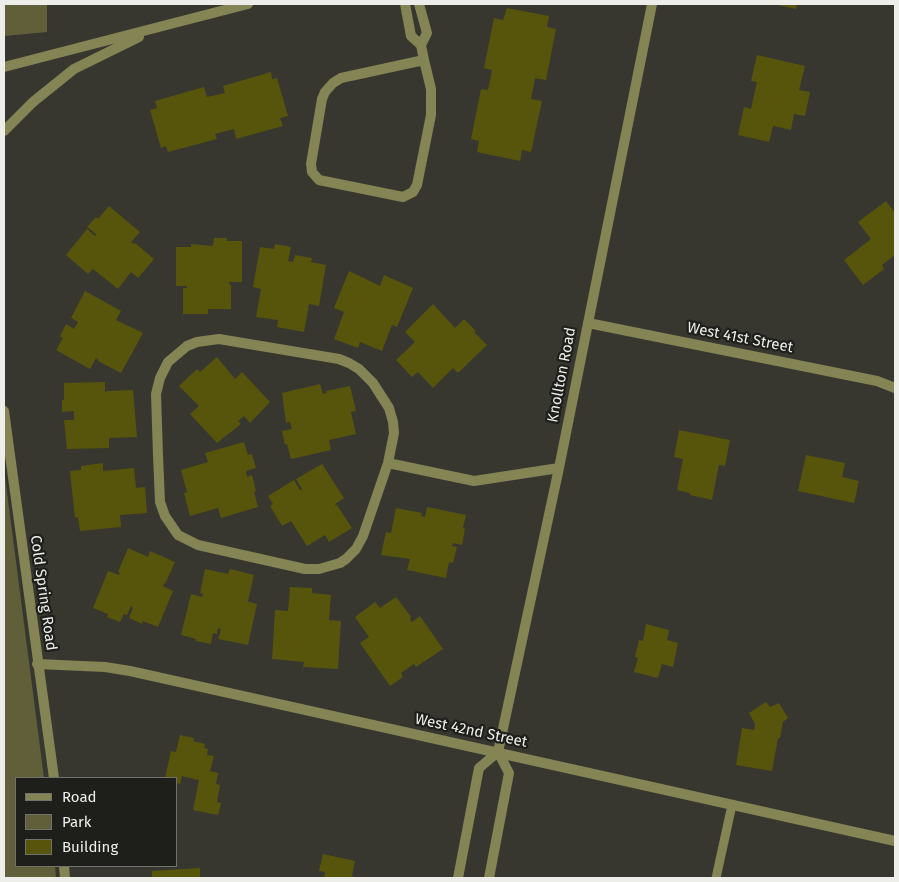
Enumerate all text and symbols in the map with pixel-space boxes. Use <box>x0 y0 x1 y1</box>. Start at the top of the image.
street label: West 41st Street <box>686 319 794 357</box>
street label: Knollton Road <box>544 326 580 424</box>
street label: Cold Spring Road <box>26 534 60 652</box>
street label: West 42nd Street <box>413 710 529 752</box>
legend <box>15 777 178 867</box>
text: Road <box>62 788 97 806</box>
text: Park <box>62 813 92 831</box>
text: Building <box>62 838 118 856</box>

